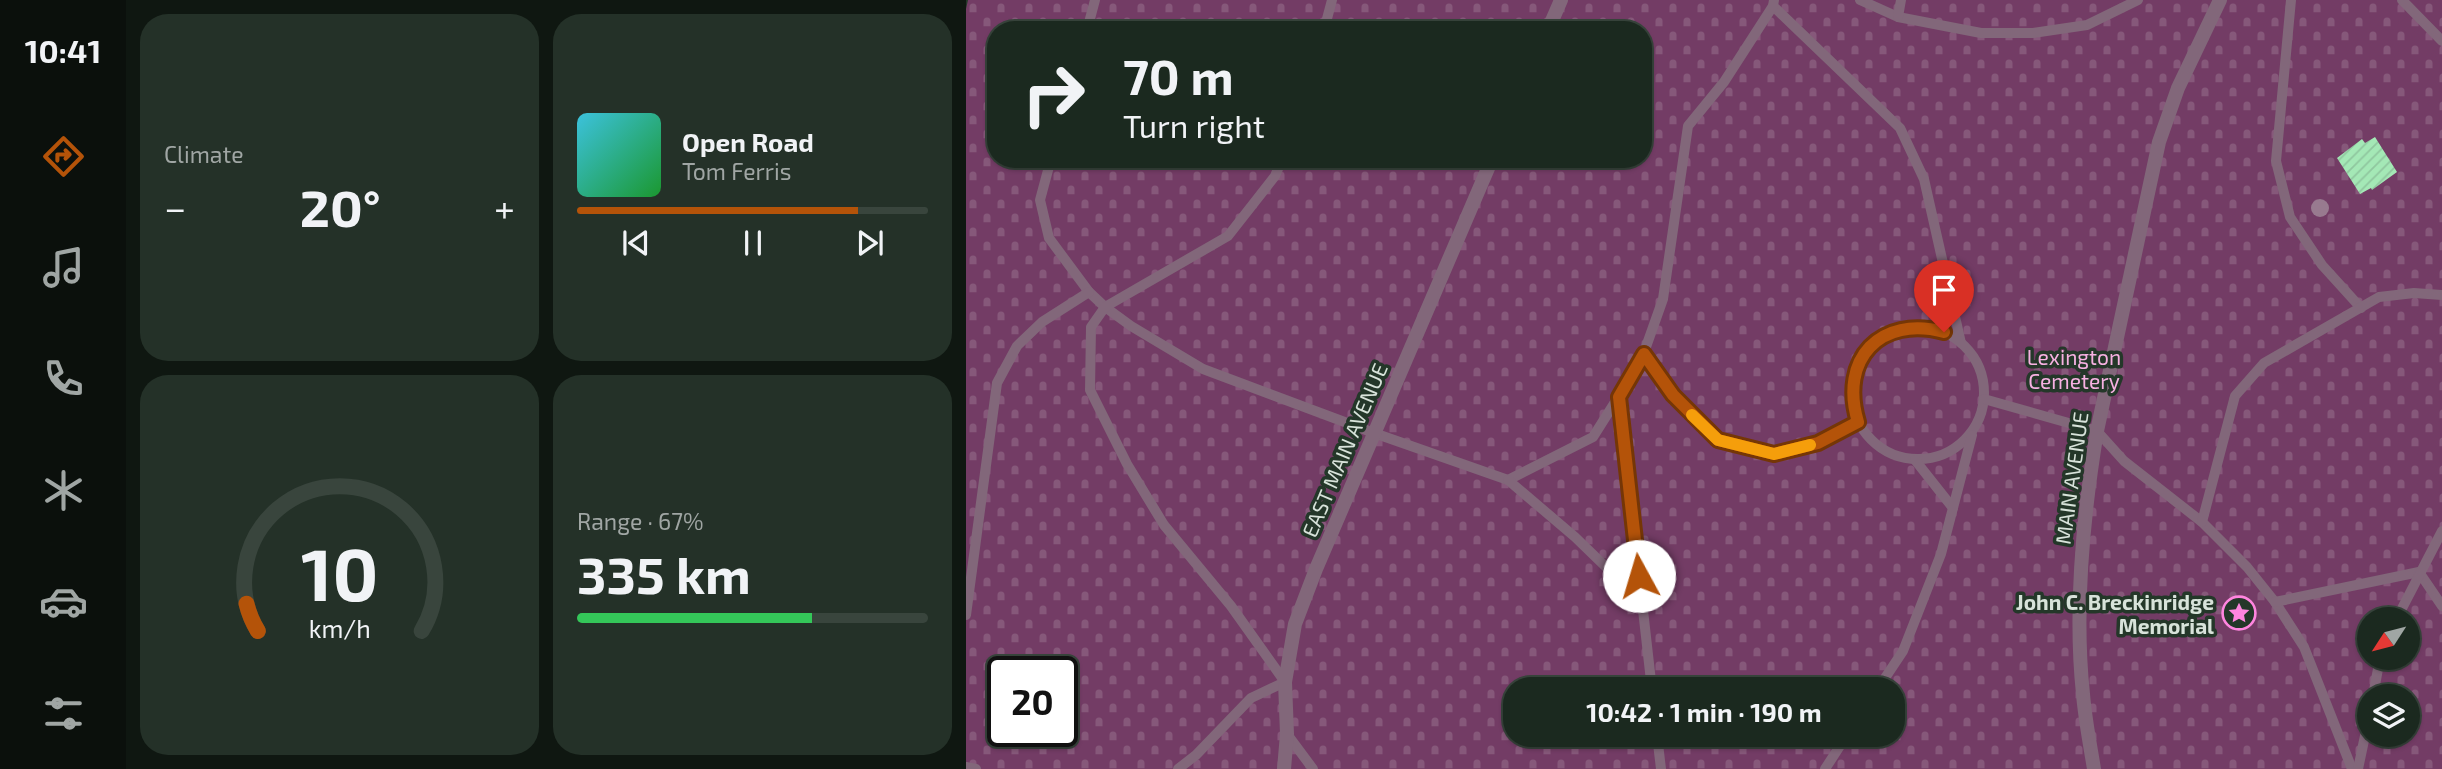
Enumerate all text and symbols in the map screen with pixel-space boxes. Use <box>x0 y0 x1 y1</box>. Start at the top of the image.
text: 10:41 <box>25 31 101 69</box>
text: 70 m <box>1123 46 1234 105</box>
icon: right <box>1008 49 1099 140</box>
text: Turn right <box>1123 106 1265 144</box>
text: Open Road <box>682 126 814 157</box>
icon: directions <box>39 132 88 181</box>
text: Climate <box>164 140 244 168</box>
text: Tom Ferris <box>682 157 791 185</box>
text: 20° <box>300 175 381 237</box>
text: − <box>164 184 186 230</box>
text: + <box>494 184 515 230</box>
icon: previous <box>617 224 655 262</box>
icon: pause <box>734 224 772 262</box>
icon: next <box>851 224 889 262</box>
icon: music <box>39 243 88 292</box>
pin <box>1914 260 1974 332</box>
icon: arrive <box>1925 271 1963 309</box>
park label: Lexington Cemetery <box>2027 344 2121 393</box>
icon: phone <box>39 354 88 403</box>
street label: EAST MAIN AVENUE <box>1296 359 1392 541</box>
street label: MAIN AVENUE <box>2049 410 2093 546</box>
icon: climate <box>39 466 88 515</box>
text: Range · 67% <box>577 507 703 535</box>
text: 10 <box>301 528 378 616</box>
position arrow <box>1602 539 1676 613</box>
text: 335 km <box>577 542 751 604</box>
icon: car <box>39 577 88 626</box>
place label: John C. Breckinridge Memorial <box>2016 589 2214 638</box>
place icon: John C. Breckinridge Memorial <box>2220 594 2258 632</box>
north arrow <box>2357 607 2420 670</box>
map controls <box>2357 607 2420 747</box>
text: km/h <box>308 613 371 643</box>
speed limit sign: 20 <box>987 656 1078 747</box>
button: layers <box>2357 684 2420 747</box>
icon: filters <box>39 689 88 738</box>
text: 10:42 · 1 min · 190 m <box>1586 696 1822 727</box>

